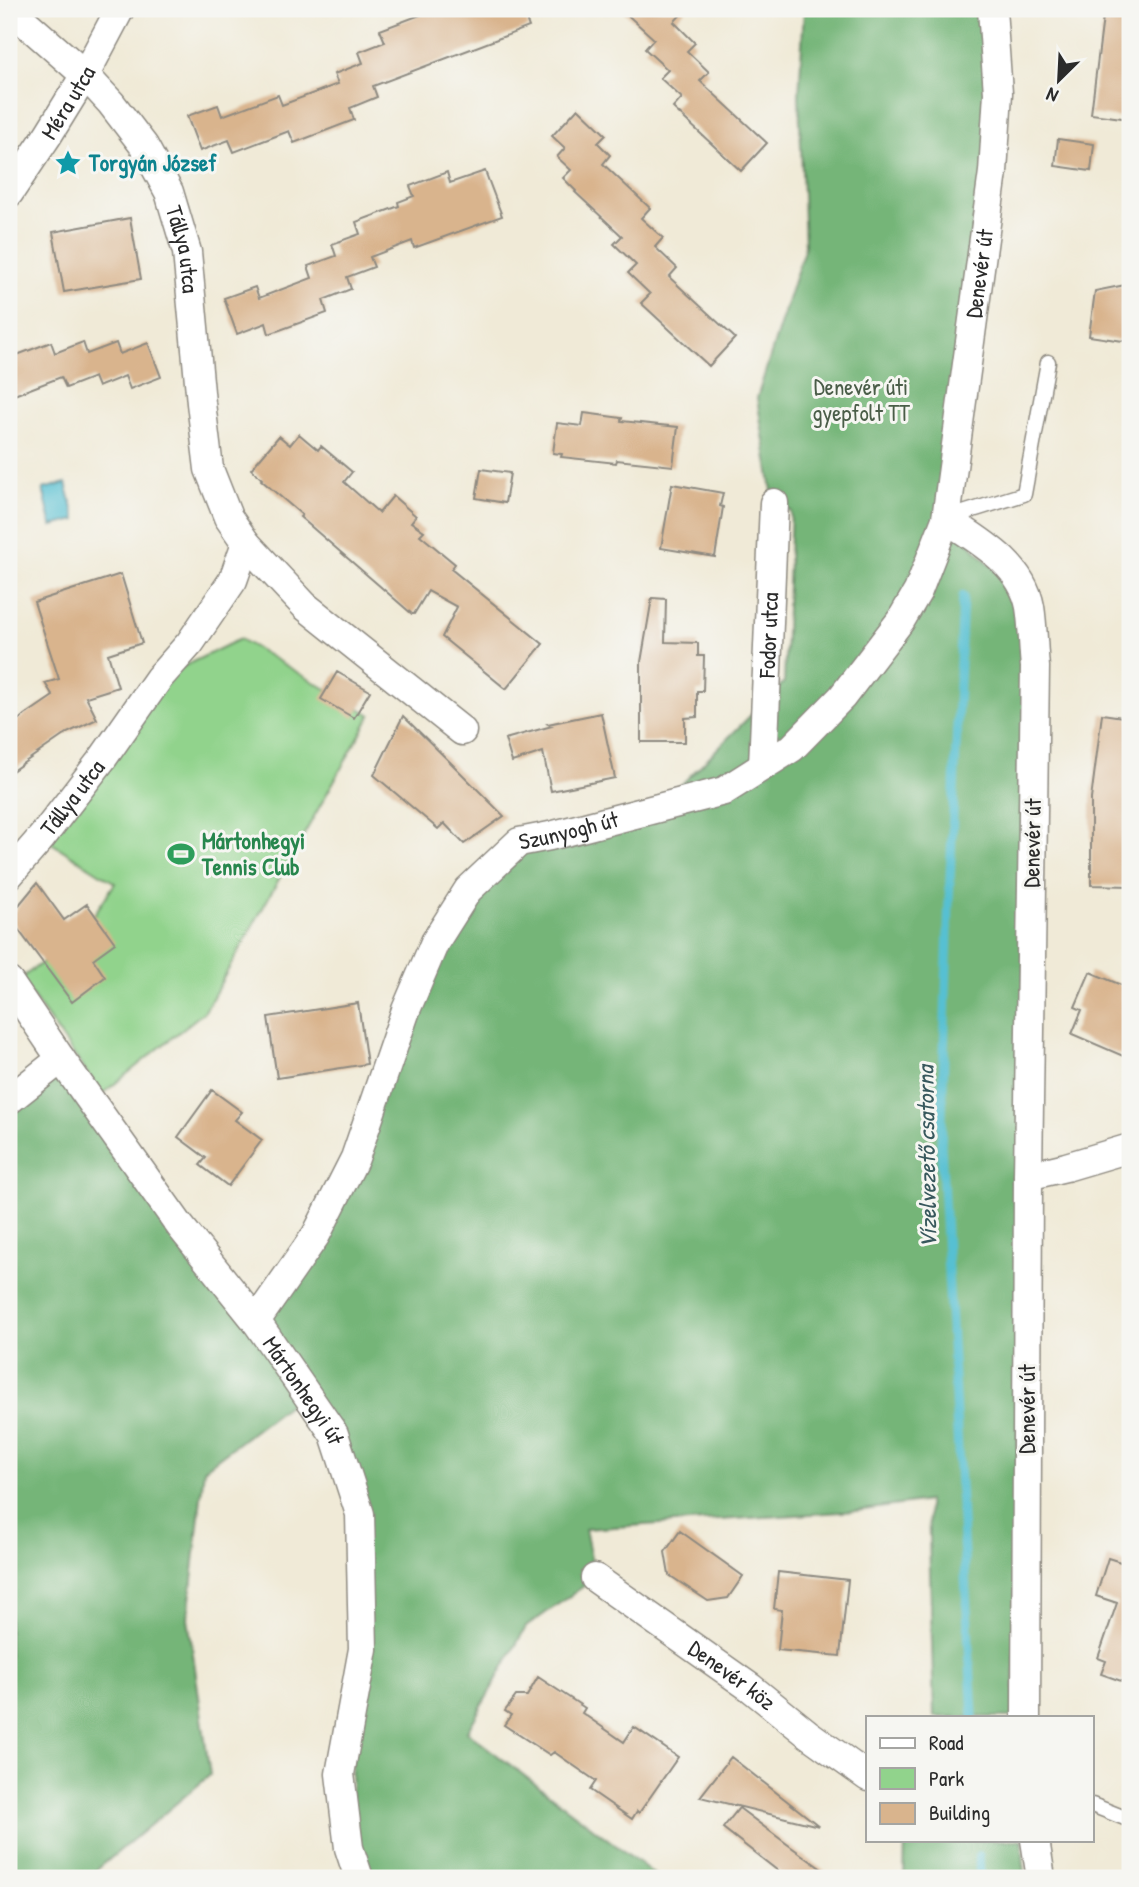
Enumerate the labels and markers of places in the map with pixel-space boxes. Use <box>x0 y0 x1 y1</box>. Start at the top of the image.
place label: Torgyán József <box>88 147 217 179</box>
place icon: Torgyán József <box>53 148 83 178</box>
place label: Mártonhegyi Tennis Club <box>201 825 305 882</box>
sports icon: Mártonhegyi Tennis Club <box>166 839 196 869</box>

